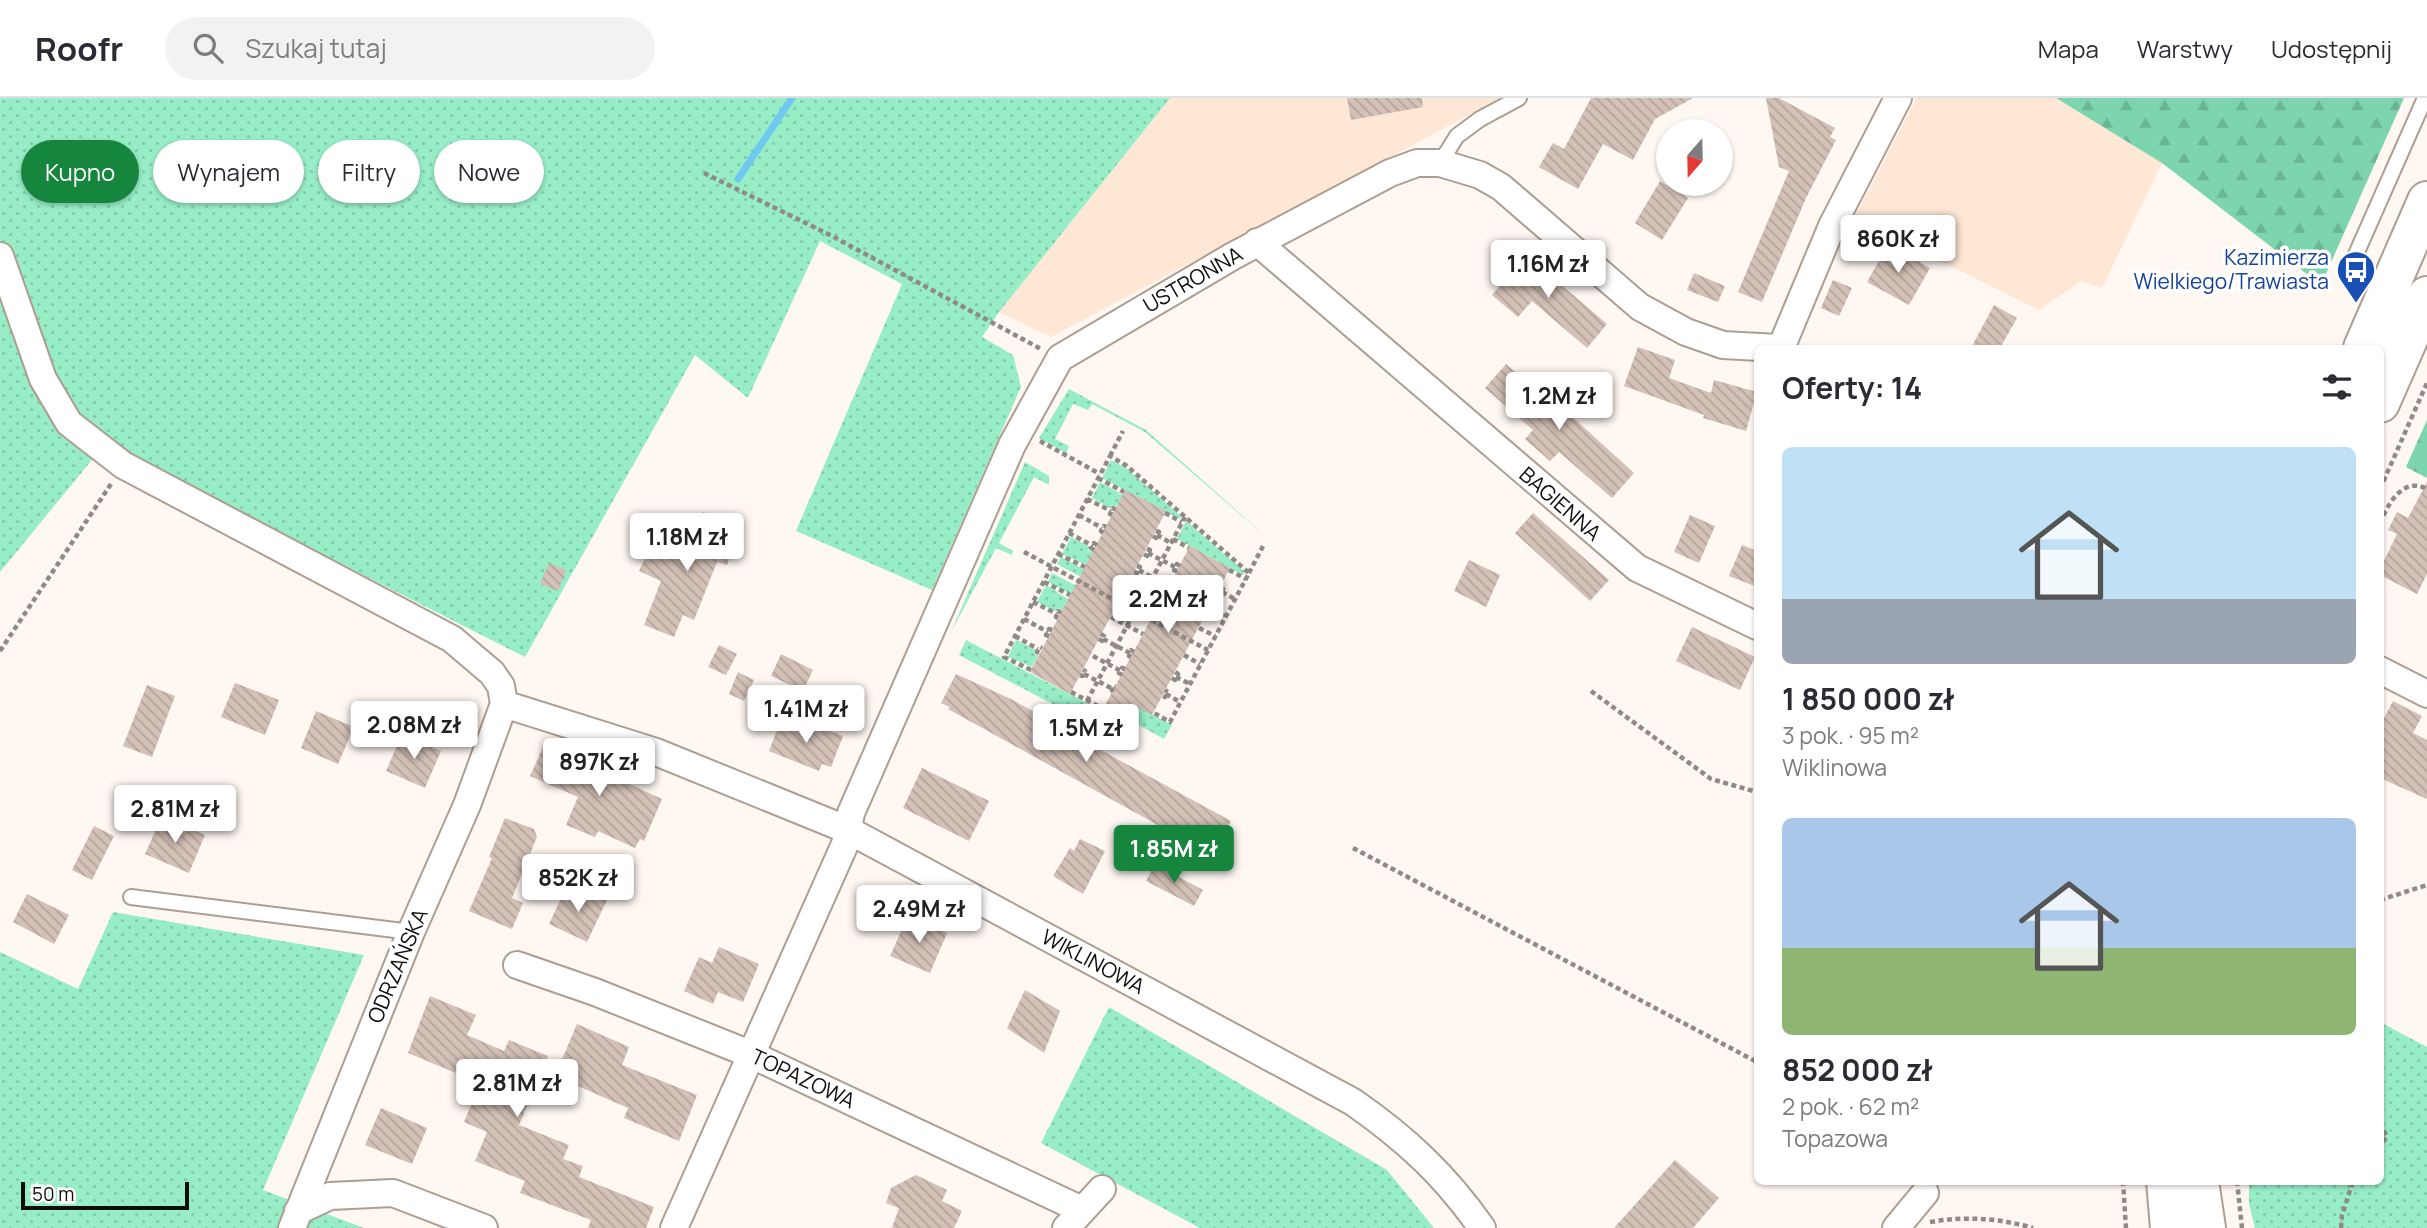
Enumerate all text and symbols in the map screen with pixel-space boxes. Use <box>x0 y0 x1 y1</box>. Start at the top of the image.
search box <box>165 17 655 80</box>
text: Roofr <box>35 26 123 71</box>
icon: search <box>189 29 227 67</box>
text: Szukaj tutaj <box>245 30 387 66</box>
text: Mapa <box>2038 32 2099 65</box>
text: Warstwy <box>2137 32 2233 65</box>
text: Udostępnij <box>2271 32 2392 65</box>
north arrow <box>1656 119 1732 196</box>
map controls <box>1656 119 1733 196</box>
chip: Kupno <box>21 140 139 203</box>
chip: Wynajem <box>153 140 304 203</box>
chip: Filtry <box>318 140 420 203</box>
chip: Nowe <box>434 140 544 203</box>
pin: 860K zł <box>1833 216 1963 275</box>
text: 860K zł <box>1856 222 1940 254</box>
street label: USTRONNA <box>1138 239 1247 319</box>
pin: 1.16M zł <box>1476 240 1620 300</box>
place label: Kazimierza Wielkiego/Trawiasta <box>2133 243 2329 295</box>
text: 1.16M zł <box>1507 247 1589 279</box>
bus stop icon: Kazimierza Wielkiego/Trawiasta <box>2335 249 2377 304</box>
text: Oferty: 14 <box>1782 367 1922 408</box>
icon: filters <box>2318 368 2356 406</box>
pin: 1.2M zł <box>1494 372 1624 432</box>
text: 1.2M zł <box>1522 379 1596 411</box>
street label: BAGIENNA <box>1514 460 1607 546</box>
icon: home <box>2006 492 2132 618</box>
pin: 1.18M zł <box>615 514 759 573</box>
text: 1.18M zł <box>646 520 728 552</box>
pin: 2.2M zł <box>1103 575 1233 635</box>
text: 2.2M zł <box>1128 582 1208 614</box>
text: 1 850 000 zł <box>1782 678 1955 719</box>
pin: 1.41M zł <box>734 686 878 745</box>
text: 1.41M zł <box>764 692 848 724</box>
pin: 2.08M zł <box>342 702 486 761</box>
pin: 1.5M zł <box>1021 704 1151 764</box>
text: 2.08M zł <box>367 708 461 740</box>
text: 1.5M zł <box>1049 711 1123 743</box>
text: 3 pok. · 95 m² <box>1782 719 1919 751</box>
pin: 897K zł <box>534 738 664 798</box>
text: 897K zł <box>559 745 639 777</box>
text: Wiklinowa <box>1782 751 1887 783</box>
pin: 2.81M zł <box>103 786 247 845</box>
text: 2.81M zł <box>130 792 220 824</box>
pin: 1.85M zł <box>1102 826 1246 885</box>
text: 1.85M zł <box>1130 832 1218 864</box>
pin: 852K zł <box>513 854 643 914</box>
text: 852K zł <box>538 861 618 893</box>
icon: home <box>2006 863 2132 989</box>
pin: 2.49M zł <box>847 886 991 945</box>
text: 2.49M zł <box>872 892 966 924</box>
street label: ODRZAŃSKA <box>360 904 434 1027</box>
street label: WIKLINOWA <box>1037 922 1150 1000</box>
street label: TOPAZOWA <box>747 1042 860 1114</box>
text: 852 000 zł <box>1782 1049 1933 1090</box>
pin: 2.81M zł <box>445 1060 589 1119</box>
text: 2.81M zł <box>472 1066 562 1098</box>
text: 2 pok. · 62 m² <box>1782 1090 1919 1122</box>
text: Topazowa <box>1782 1122 1888 1154</box>
scale bar <box>21 1179 189 1211</box>
text: 50 m <box>32 1181 74 1207</box>

